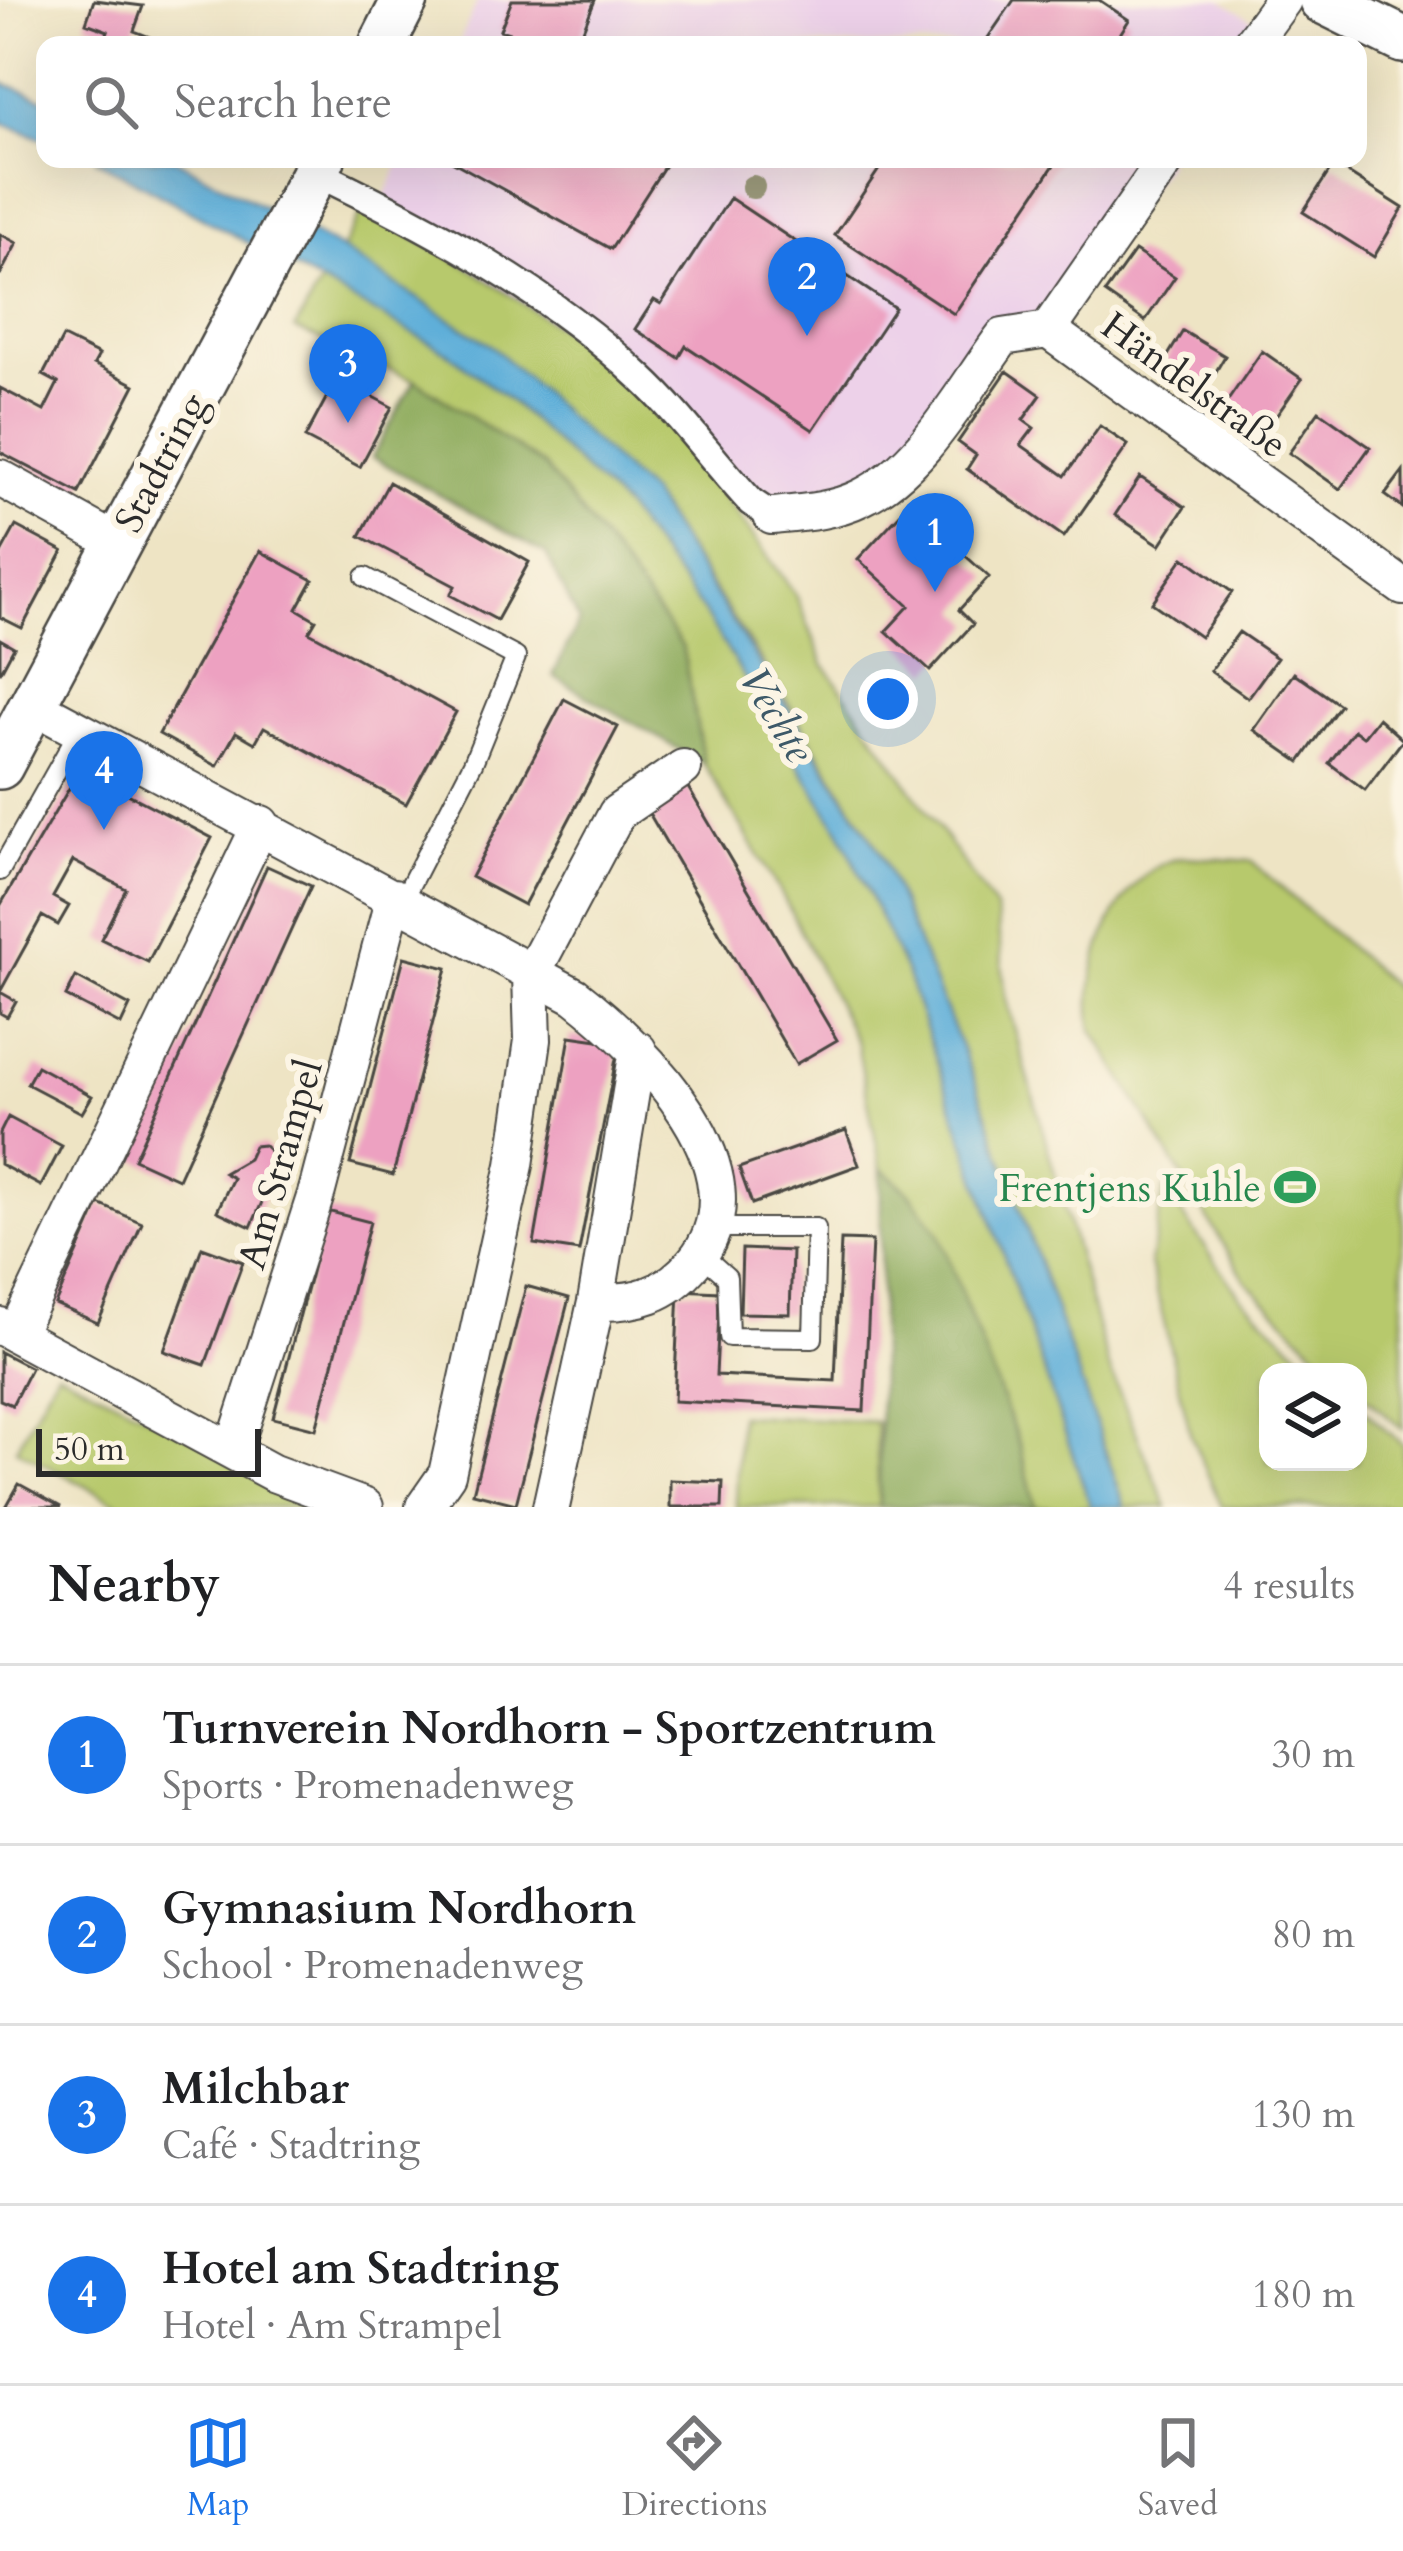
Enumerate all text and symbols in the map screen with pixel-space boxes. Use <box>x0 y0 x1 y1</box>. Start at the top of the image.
search box <box>36 36 1367 168</box>
icon: search <box>78 69 144 135</box>
text: Search here <box>174 72 392 133</box>
pin: 2 <box>768 237 846 336</box>
street label: Händelstraße <box>1090 300 1298 471</box>
pin: 3 <box>309 324 387 423</box>
street label: Stadtring <box>102 383 220 542</box>
pin: 1 <box>896 493 974 592</box>
water label: Vechte <box>726 656 828 774</box>
your location <box>858 669 918 729</box>
pin: 4 <box>65 731 143 830</box>
street label: Am Strampel <box>225 1053 336 1275</box>
place label: Frentjens Kuhle <box>999 1162 1261 1215</box>
sports icon: Frentjens Kuhle <box>1272 1164 1318 1210</box>
map controls <box>1259 1363 1367 1471</box>
button: layers <box>1259 1363 1367 1471</box>
scale bar <box>36 1423 261 1476</box>
text: 50 m <box>54 1427 125 1472</box>
text: Nearby <box>48 1550 220 1620</box>
text: 4 results <box>1223 1559 1355 1612</box>
text: Turnverein Nordhorn - Sportzentrum <box>162 1698 935 1759</box>
text: 1 <box>77 1728 97 1781</box>
text: 30 m <box>1272 1728 1355 1781</box>
text: Sports · Promenadenweg <box>162 1759 573 1812</box>
text: Gymnasium Nordhorn <box>162 1878 636 1939</box>
text: 2 <box>77 1908 97 1961</box>
text: 80 m <box>1272 1908 1355 1961</box>
text: School · Promenadenweg <box>162 1939 583 1992</box>
text: Milchbar <box>162 2058 349 2119</box>
text: 3 <box>77 2088 97 2141</box>
text: 130 m <box>1252 2088 1355 2141</box>
text: Café · Stadtring <box>162 2119 420 2172</box>
text: Hotel am Stadtring <box>162 2238 559 2299</box>
text: 4 <box>77 2268 97 2321</box>
text: 180 m <box>1252 2268 1355 2321</box>
text: Hotel · Am Strampel <box>162 2299 502 2352</box>
tab: Map <box>185 2410 251 2527</box>
tab: Directions <box>622 2410 767 2527</box>
tab: Saved <box>1138 2410 1218 2527</box>

